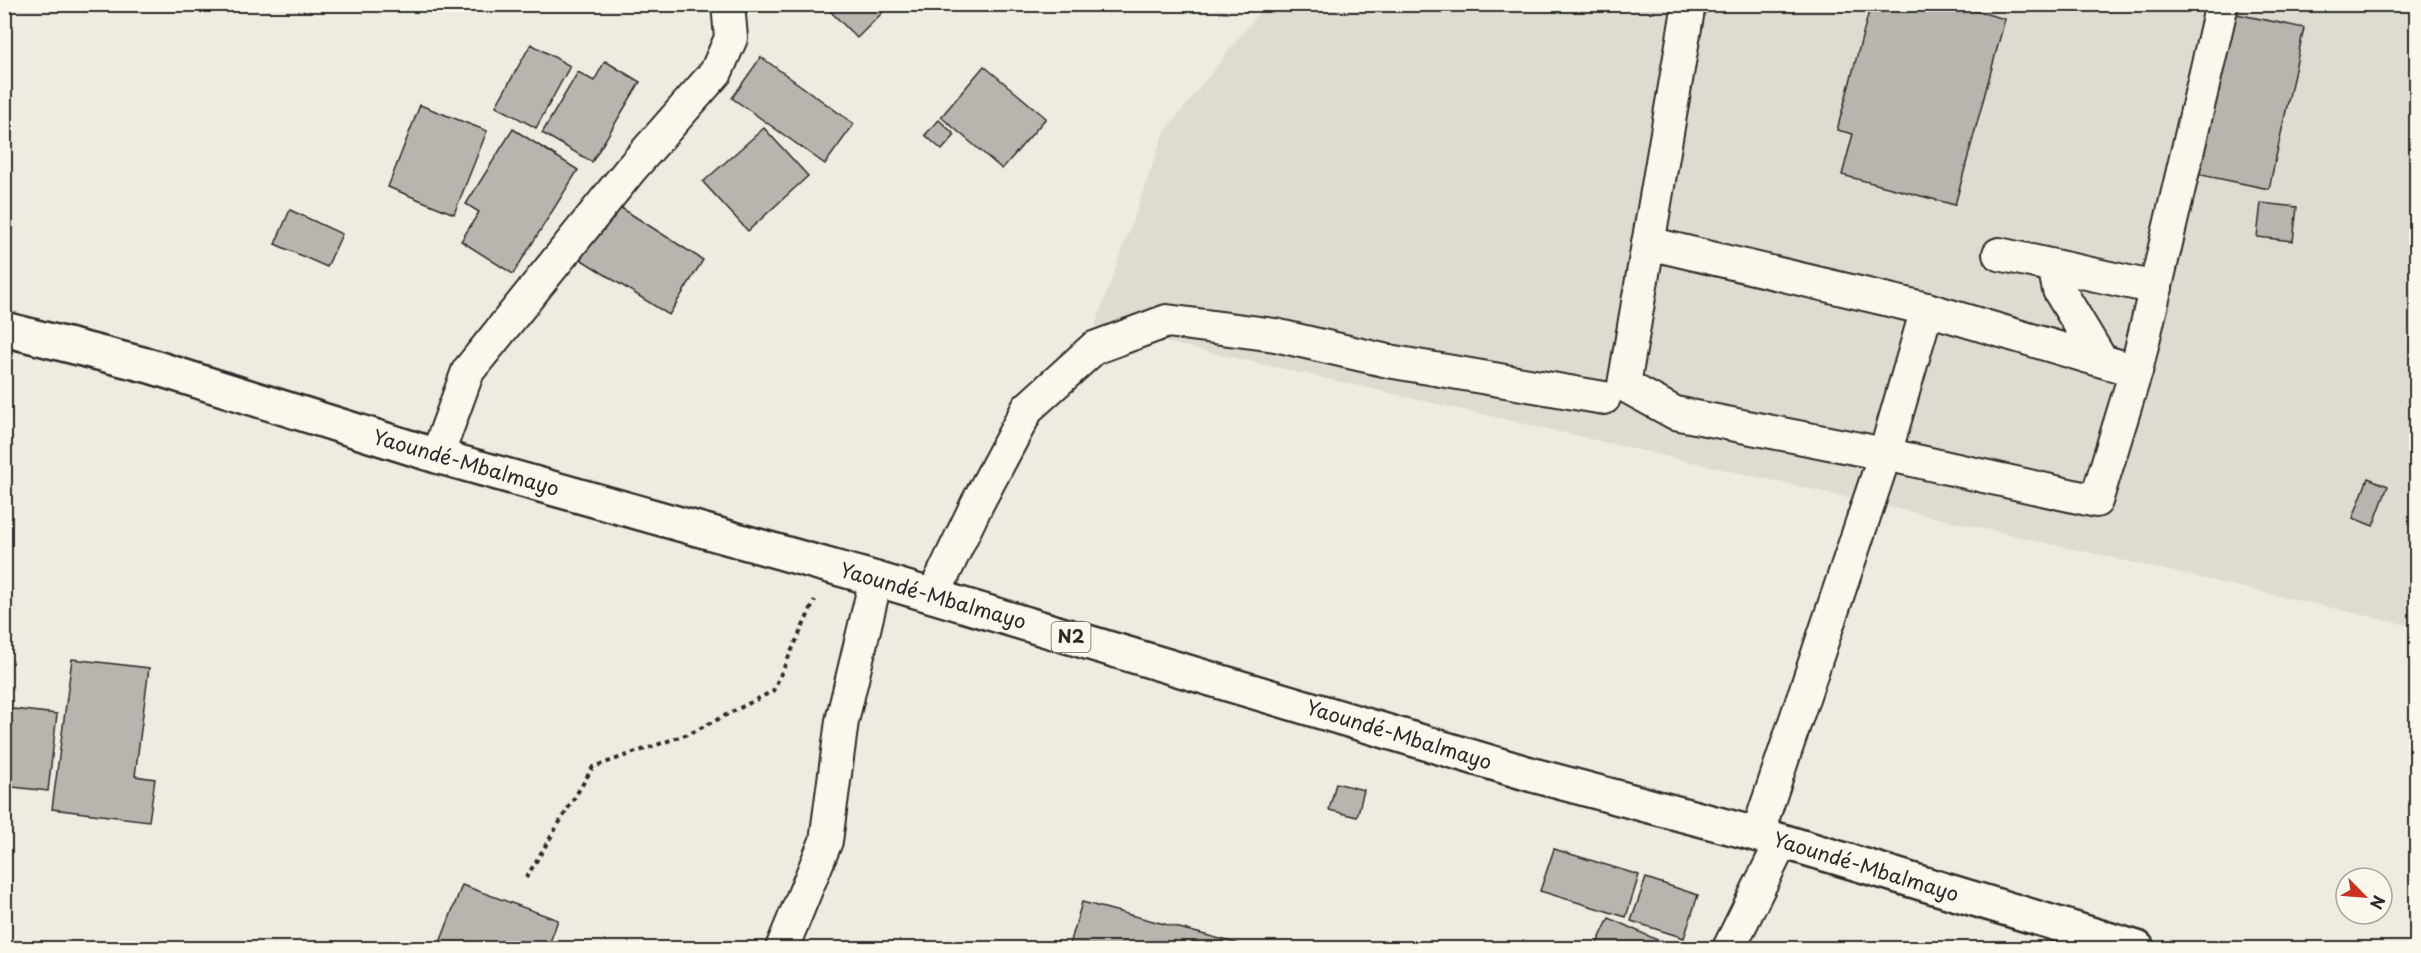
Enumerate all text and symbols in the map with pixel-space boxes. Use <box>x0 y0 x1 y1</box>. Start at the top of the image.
street label: Yaoundé-Mbalmayo <box>369 421 563 503</box>
street label: Yaoundé-Mbalmayo <box>836 554 1030 636</box>
road number: N2 <box>1052 622 1090 652</box>
street label: Yaoundé-Mbalmayo <box>1303 692 1496 777</box>
street label: Yaoundé-Mbalmayo <box>1770 824 1963 909</box>
north arrow <box>2334 866 2394 926</box>
text: N <box>2365 892 2392 914</box>

